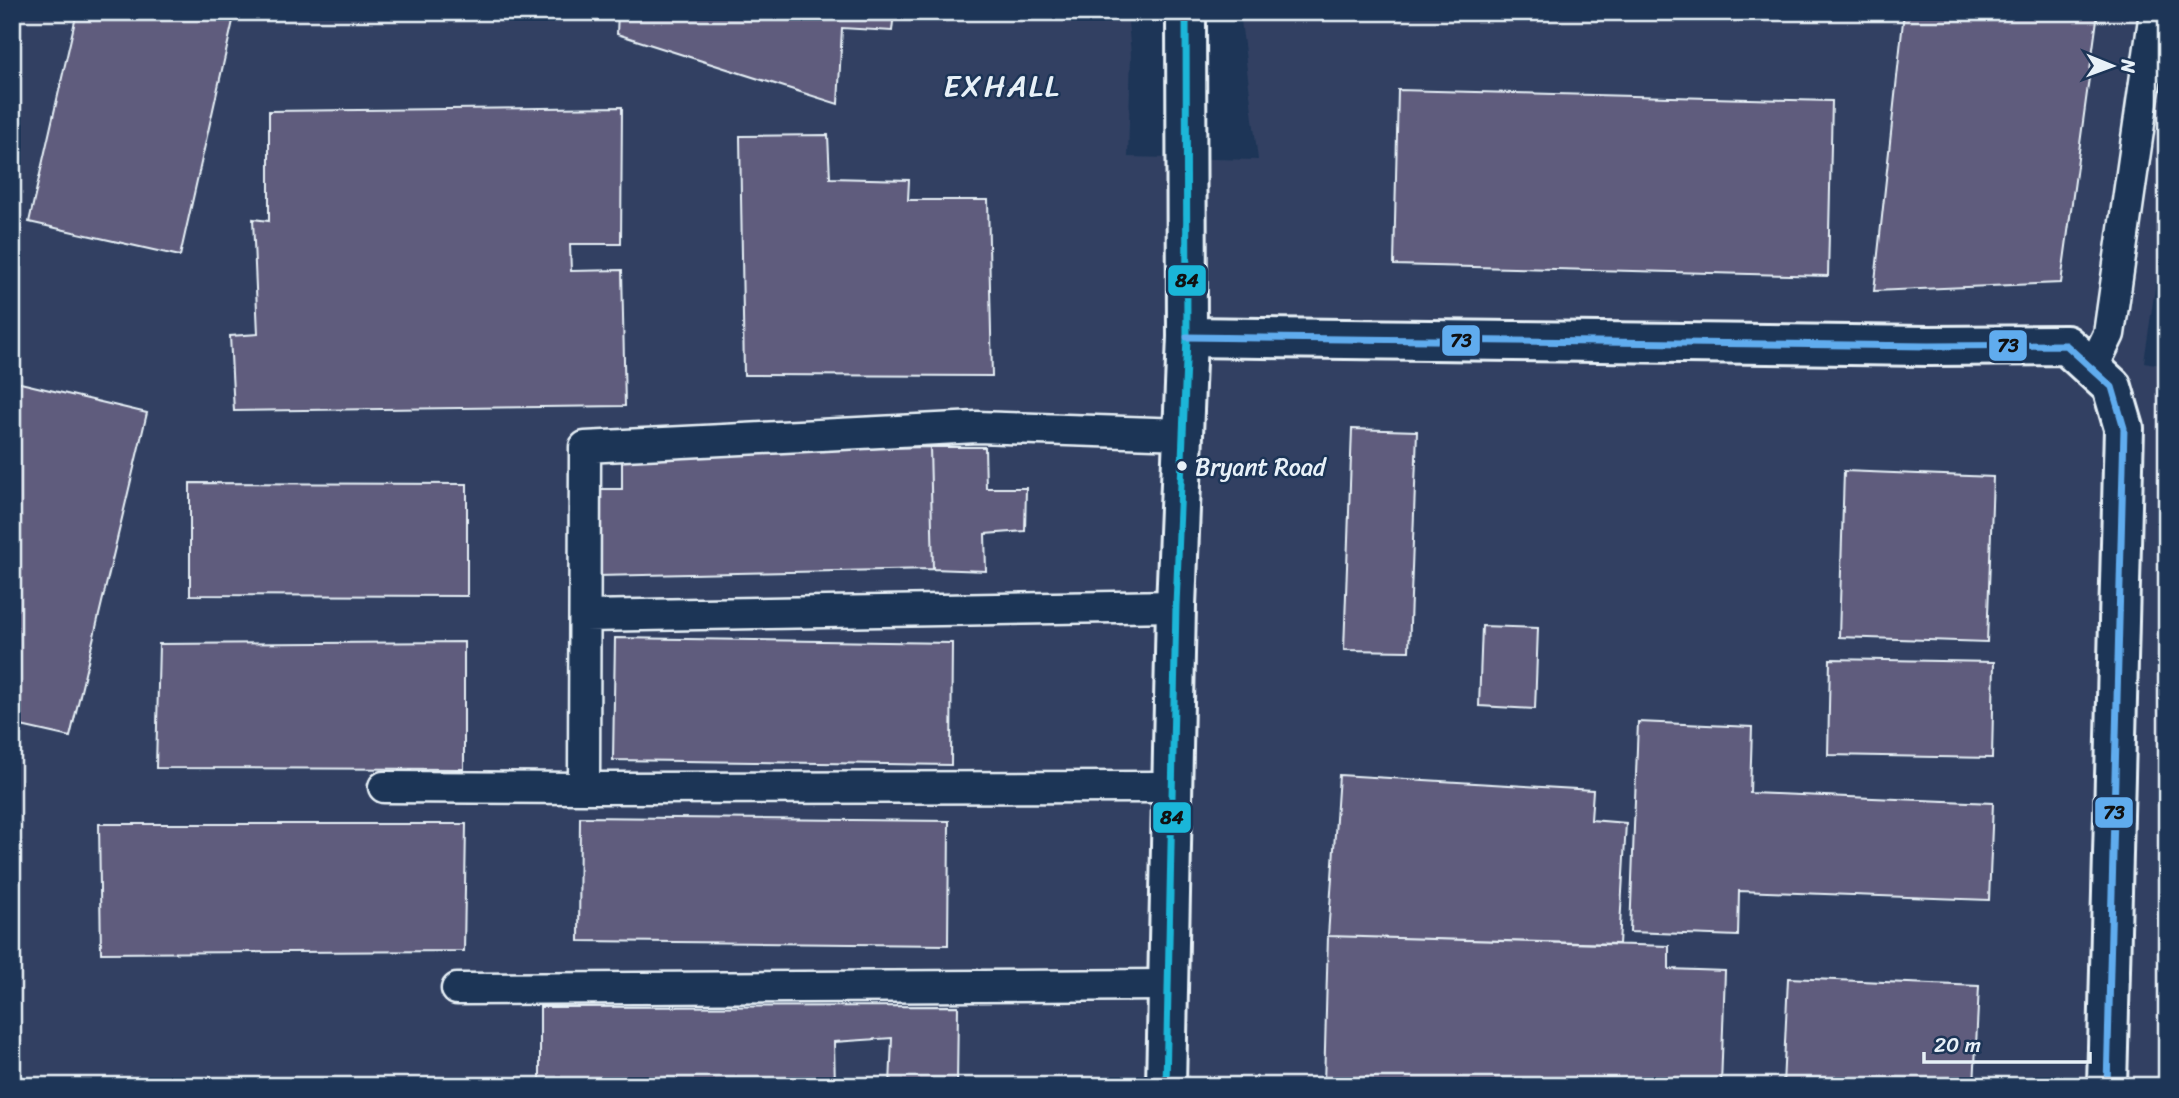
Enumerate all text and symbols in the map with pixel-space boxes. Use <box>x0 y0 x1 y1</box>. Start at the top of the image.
north arrow <box>2078 32 2148 102</box>
text: N <box>2112 58 2145 74</box>
district label: EXHALL <box>943 59 1061 113</box>
line badge: 84 <box>1167 264 1207 297</box>
text: 84 <box>1174 264 1199 297</box>
line badge: 73 <box>1441 324 1481 357</box>
text: 73 <box>1450 324 1472 357</box>
line badge: 73 <box>1988 329 2028 362</box>
text: 73 <box>1997 329 2019 362</box>
place label: Bryant Road <box>1195 446 1327 488</box>
marker: Bryant Road <box>1175 459 1189 473</box>
line badge: 73 <box>2094 796 2134 829</box>
text: 73 <box>2103 796 2125 829</box>
line badge: 84 <box>1152 801 1192 834</box>
text: 84 <box>1159 801 1184 834</box>
scale bar <box>1924 1021 2090 1065</box>
text: 20 m <box>1934 1026 1981 1064</box>

